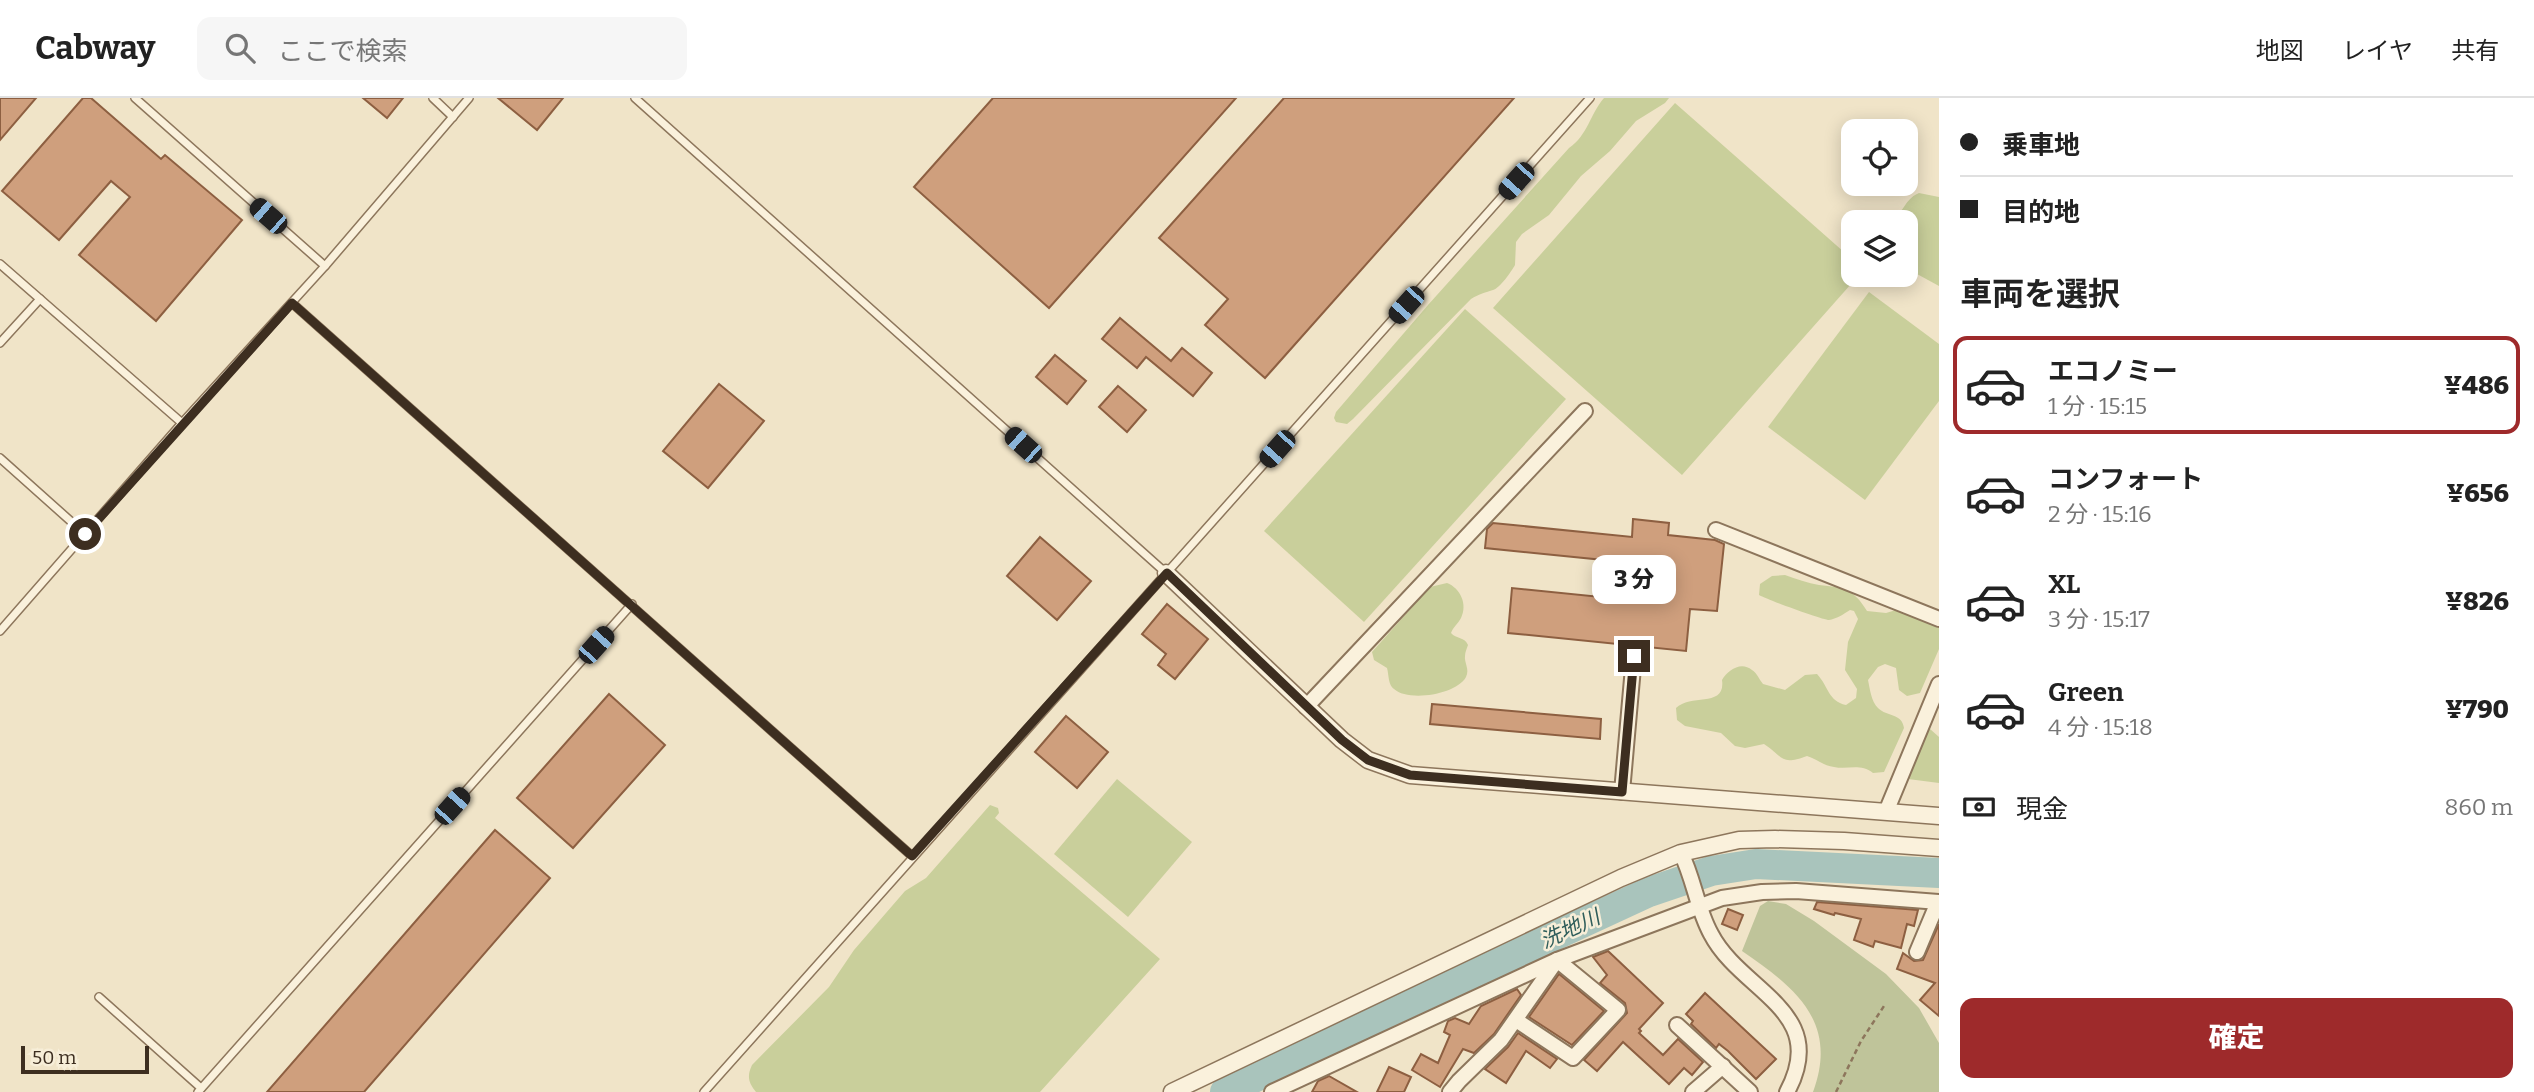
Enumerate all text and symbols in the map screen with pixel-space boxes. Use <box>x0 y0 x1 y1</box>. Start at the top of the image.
search box <box>197 17 687 80</box>
text: Cabway <box>35 28 155 68</box>
icon: search <box>221 29 259 67</box>
text: ここで検索 <box>277 36 408 67</box>
text: 地図 <box>2256 37 2304 65</box>
text: レイヤ <box>2342 37 2413 65</box>
text: 共有 <box>2451 37 2499 65</box>
map controls <box>1841 119 1918 287</box>
button: locate <box>1841 119 1918 196</box>
text: 乗車地 <box>2002 130 2080 161</box>
car <box>1495 158 1538 204</box>
car <box>246 194 291 238</box>
text: 目的地 <box>2002 197 2080 228</box>
button: layers <box>1841 210 1918 287</box>
text: 車両を選択 <box>1960 275 2120 313</box>
car <box>1385 282 1428 328</box>
icon: car <box>1964 354 2027 417</box>
text: エコノミー <box>2048 356 2178 387</box>
text: ¥486 <box>2444 370 2509 401</box>
text: 1 分 · 15:15 <box>2048 392 2147 420</box>
car <box>1001 423 1046 467</box>
car <box>1256 426 1299 472</box>
icon: car <box>1964 462 2027 525</box>
text: コンフォート <box>2048 464 2203 495</box>
text: ¥656 <box>2446 478 2509 509</box>
text: 2 分 · 15:16 <box>2048 500 2151 528</box>
route start <box>69 518 101 550</box>
callout: 3 分 <box>1592 554 1676 603</box>
text: 3 分 <box>1614 565 1654 593</box>
text: XL <box>2048 569 2080 600</box>
icon: car <box>1964 570 2027 633</box>
text: ¥826 <box>2445 586 2509 617</box>
text: 3 分 · 15:17 <box>2048 605 2150 633</box>
car <box>575 622 618 668</box>
route end <box>1618 640 1650 672</box>
text: Green <box>2048 677 2124 708</box>
icon: car <box>1964 678 2027 741</box>
text: ¥790 <box>2445 694 2509 725</box>
text: 4 分 · 15:18 <box>2048 713 2153 741</box>
car <box>431 783 474 829</box>
icon: cash <box>1960 788 1998 826</box>
text: 860 m <box>2444 793 2513 821</box>
text: 現金 <box>2016 794 2068 825</box>
water label: 洗地川 <box>1536 903 1606 954</box>
button: 確定 <box>1960 998 2513 1078</box>
scale bar <box>21 1043 149 1075</box>
text: 50 m <box>32 1046 76 1069</box>

